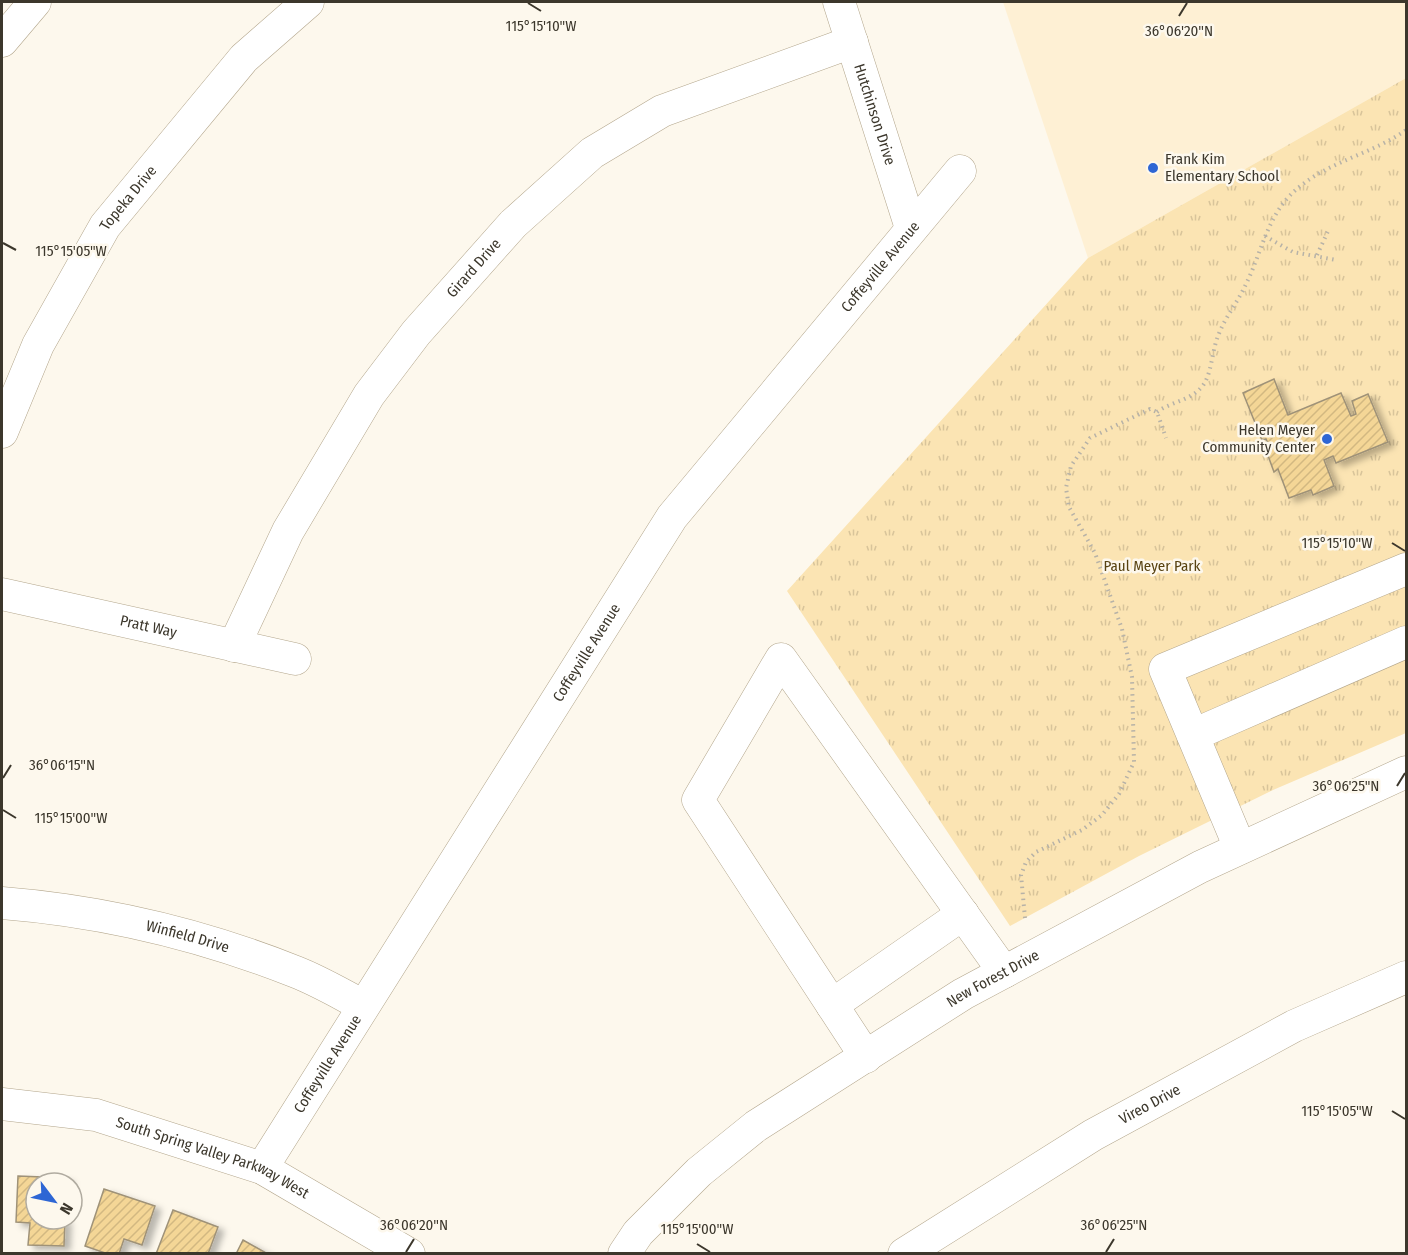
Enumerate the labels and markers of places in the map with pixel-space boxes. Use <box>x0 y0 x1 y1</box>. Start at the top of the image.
place label: Frank Kim Elementary School <box>1165 150 1279 185</box>
marker: Frank Kim Elementary School <box>1146 161 1160 175</box>
place label: Helen Meyer Community Center <box>1202 421 1316 456</box>
marker: Helen Meyer Community Center <box>1320 432 1334 446</box>

